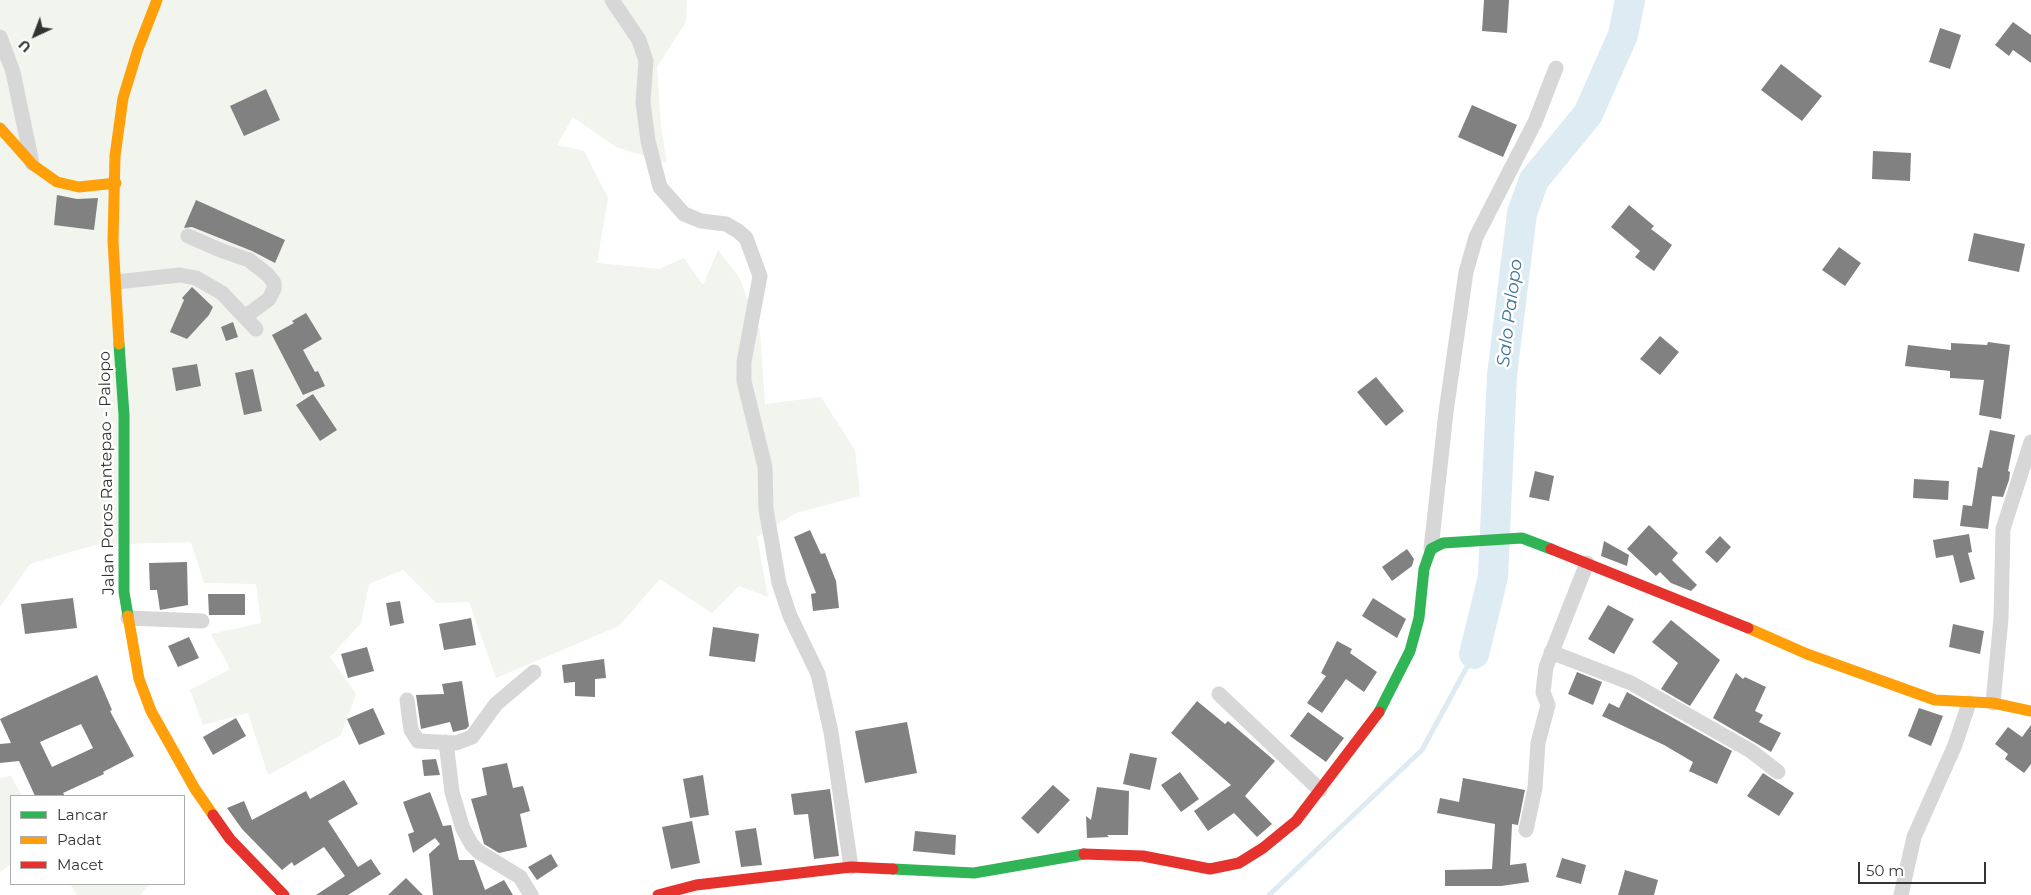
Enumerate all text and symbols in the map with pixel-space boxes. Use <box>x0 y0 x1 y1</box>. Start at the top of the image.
north arrow <box>10 10 60 60</box>
text: U <box>15 36 35 56</box>
water label: Salo Palopo <box>1493 258 1527 368</box>
street label: Jalan Poros Rantepao - Palopo <box>95 351 119 595</box>
legend <box>10 795 185 885</box>
text: Lancar <box>57 805 108 824</box>
text: Padat <box>57 830 102 849</box>
scale bar <box>1861 852 1988 884</box>
text: Macet <box>57 855 104 874</box>
text: 50 m <box>1866 861 1904 880</box>

